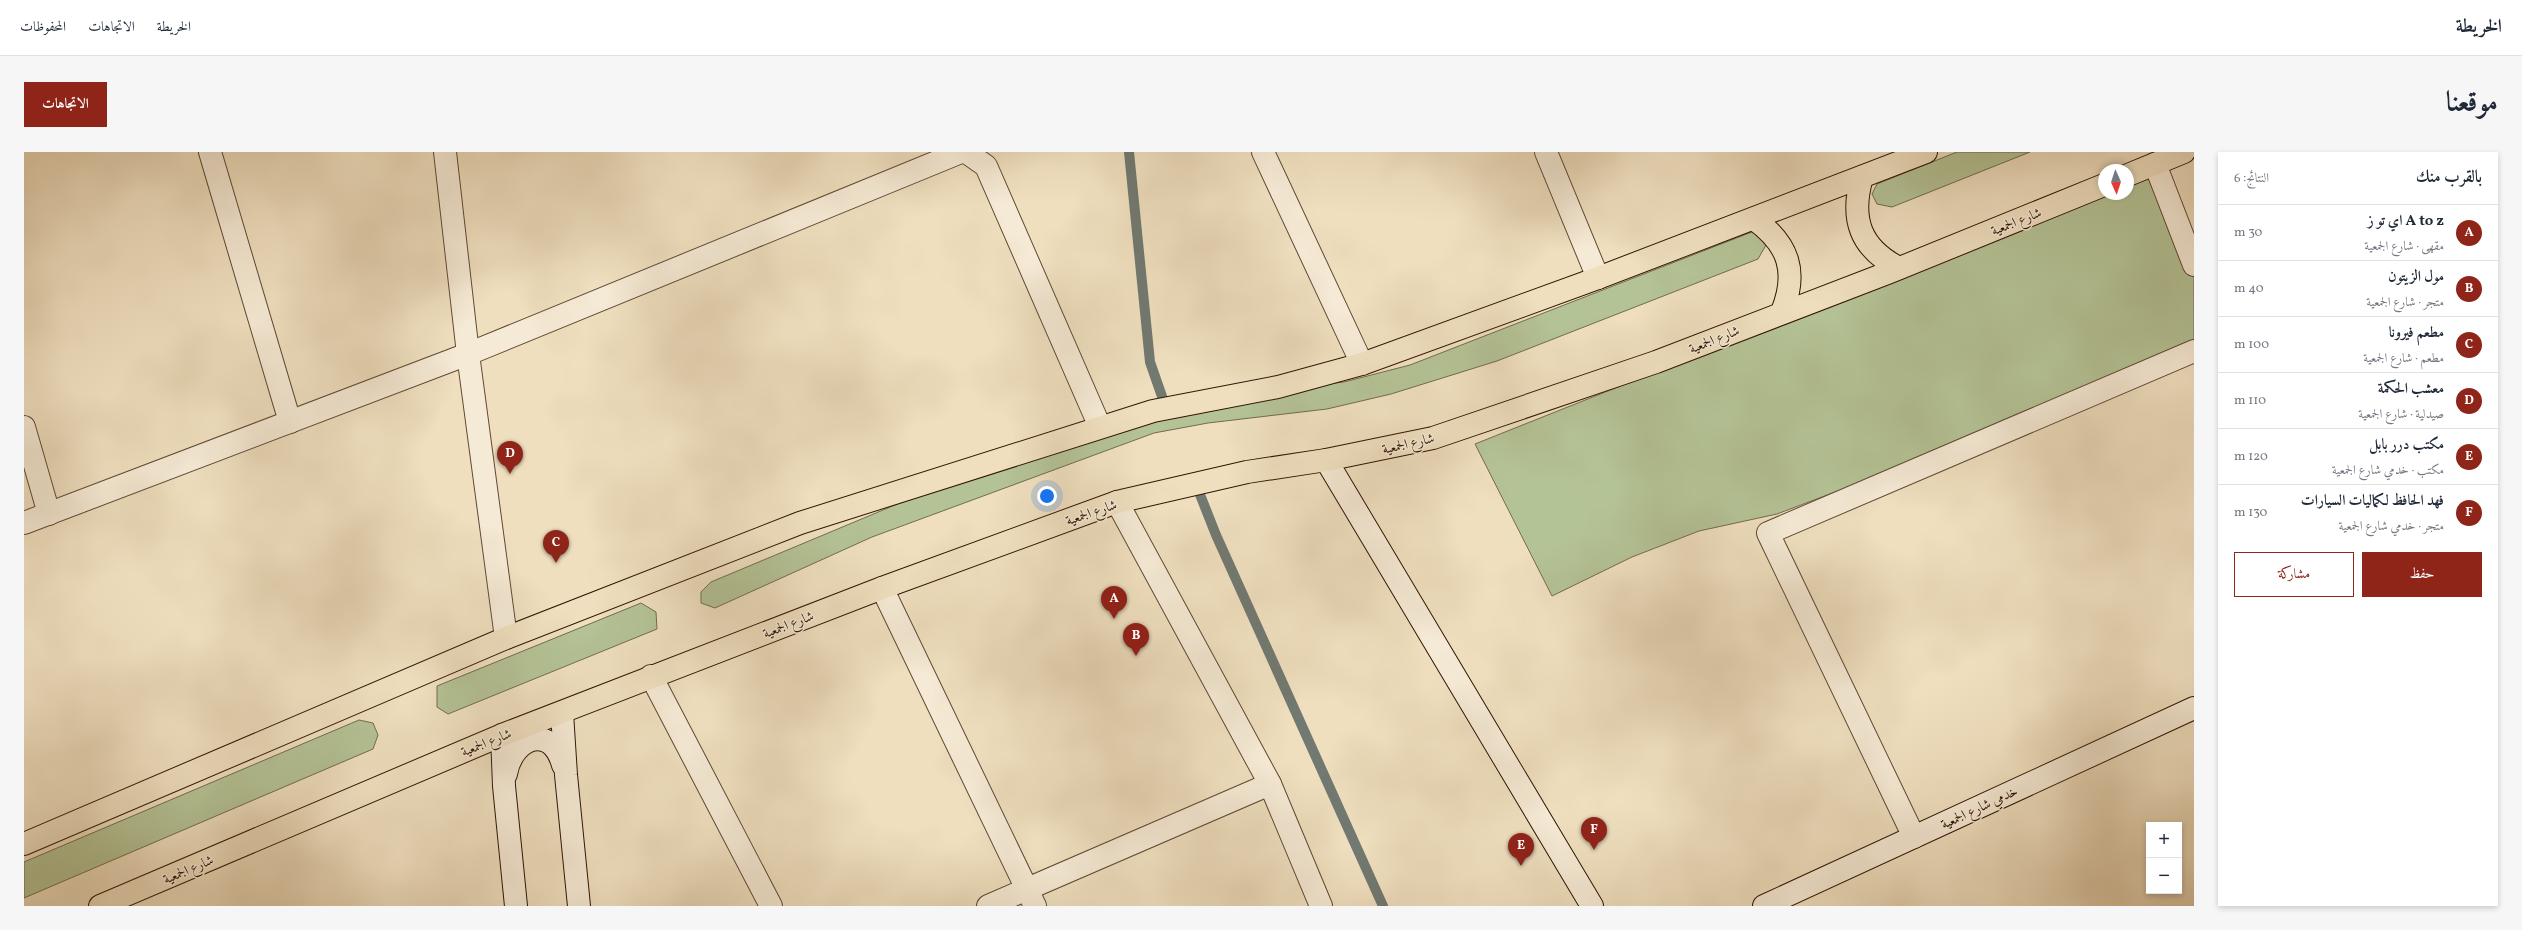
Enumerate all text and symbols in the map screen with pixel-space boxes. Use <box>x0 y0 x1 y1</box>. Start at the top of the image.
text: الخريطة <box>2456 14 2502 40</box>
text: المحفوظات <box>20 18 66 37</box>
text: الاتجاهات <box>88 18 135 37</box>
text: الخريطة <box>157 18 191 37</box>
button: الاتجاهات <box>24 82 107 127</box>
text: موقعنا <box>2446 84 2498 123</box>
north arrow <box>2098 164 2134 200</box>
text: بالقرب منك <box>2416 166 2482 189</box>
text: النتائج: 6 <box>2234 170 2269 188</box>
street label: شارع الجمعية <box>1988 204 2045 242</box>
text: A to z اي تو ز <box>2368 211 2444 232</box>
text: 30 m <box>2234 224 2262 242</box>
text: A <box>2464 224 2474 242</box>
text: مقهى · شارع الجمعية <box>2364 238 2444 256</box>
text: مول الزيتون <box>2388 267 2444 288</box>
text: 40 m <box>2234 280 2263 298</box>
text: B <box>2465 280 2473 298</box>
text: متجر · شارع الجمعية <box>2366 294 2444 312</box>
street label: شارع الجمعية <box>1686 322 1743 360</box>
text: مطعم فيرونا <box>2389 323 2444 344</box>
text: 100 m <box>2234 336 2269 354</box>
text: C <box>2465 336 2473 354</box>
text: مطعم · شارع الجمعية <box>2363 350 2444 368</box>
text: معشب الحكمة <box>2378 379 2444 400</box>
text: 110 m <box>2234 392 2266 410</box>
text: D <box>2464 392 2474 410</box>
text: صيدلية · شارع الجمعية <box>2358 406 2444 424</box>
street label: شارع الجمعية <box>1380 429 1437 461</box>
text: مكتب درر بابل <box>2369 435 2444 456</box>
pin: D <box>497 441 523 474</box>
text: 120 m <box>2234 448 2268 466</box>
text: E <box>2465 448 2473 466</box>
text: مكتب · خدمي شارع الجمعية <box>2332 462 2444 480</box>
your location <box>1037 486 1057 506</box>
text: فهد الحافظ لكماليات السيارات <box>2301 491 2444 512</box>
street label: شارع الجمعية <box>1063 496 1120 532</box>
text: 130 m <box>2234 504 2267 522</box>
text: F <box>2465 504 2473 522</box>
text: متجر · خدمي شارع الجمعية <box>2339 518 2444 536</box>
pin: C <box>543 530 569 563</box>
button: مشاركة <box>2234 552 2354 597</box>
button: حفظ <box>2362 552 2482 597</box>
pin: A <box>1101 586 1127 619</box>
street label: شارع الجمعية <box>760 607 817 645</box>
pin: B <box>1123 623 1149 656</box>
street label: شارع الجمعية <box>458 725 515 763</box>
street label: خدمي شارع الجمعية <box>1938 782 2022 835</box>
pin: F <box>1581 817 1607 850</box>
map controls <box>2146 822 2182 894</box>
button: + <box>2146 822 2182 858</box>
pin: E <box>1508 833 1534 866</box>
street label: شارع الجمعية <box>160 851 217 890</box>
button: − <box>2146 858 2182 894</box>

